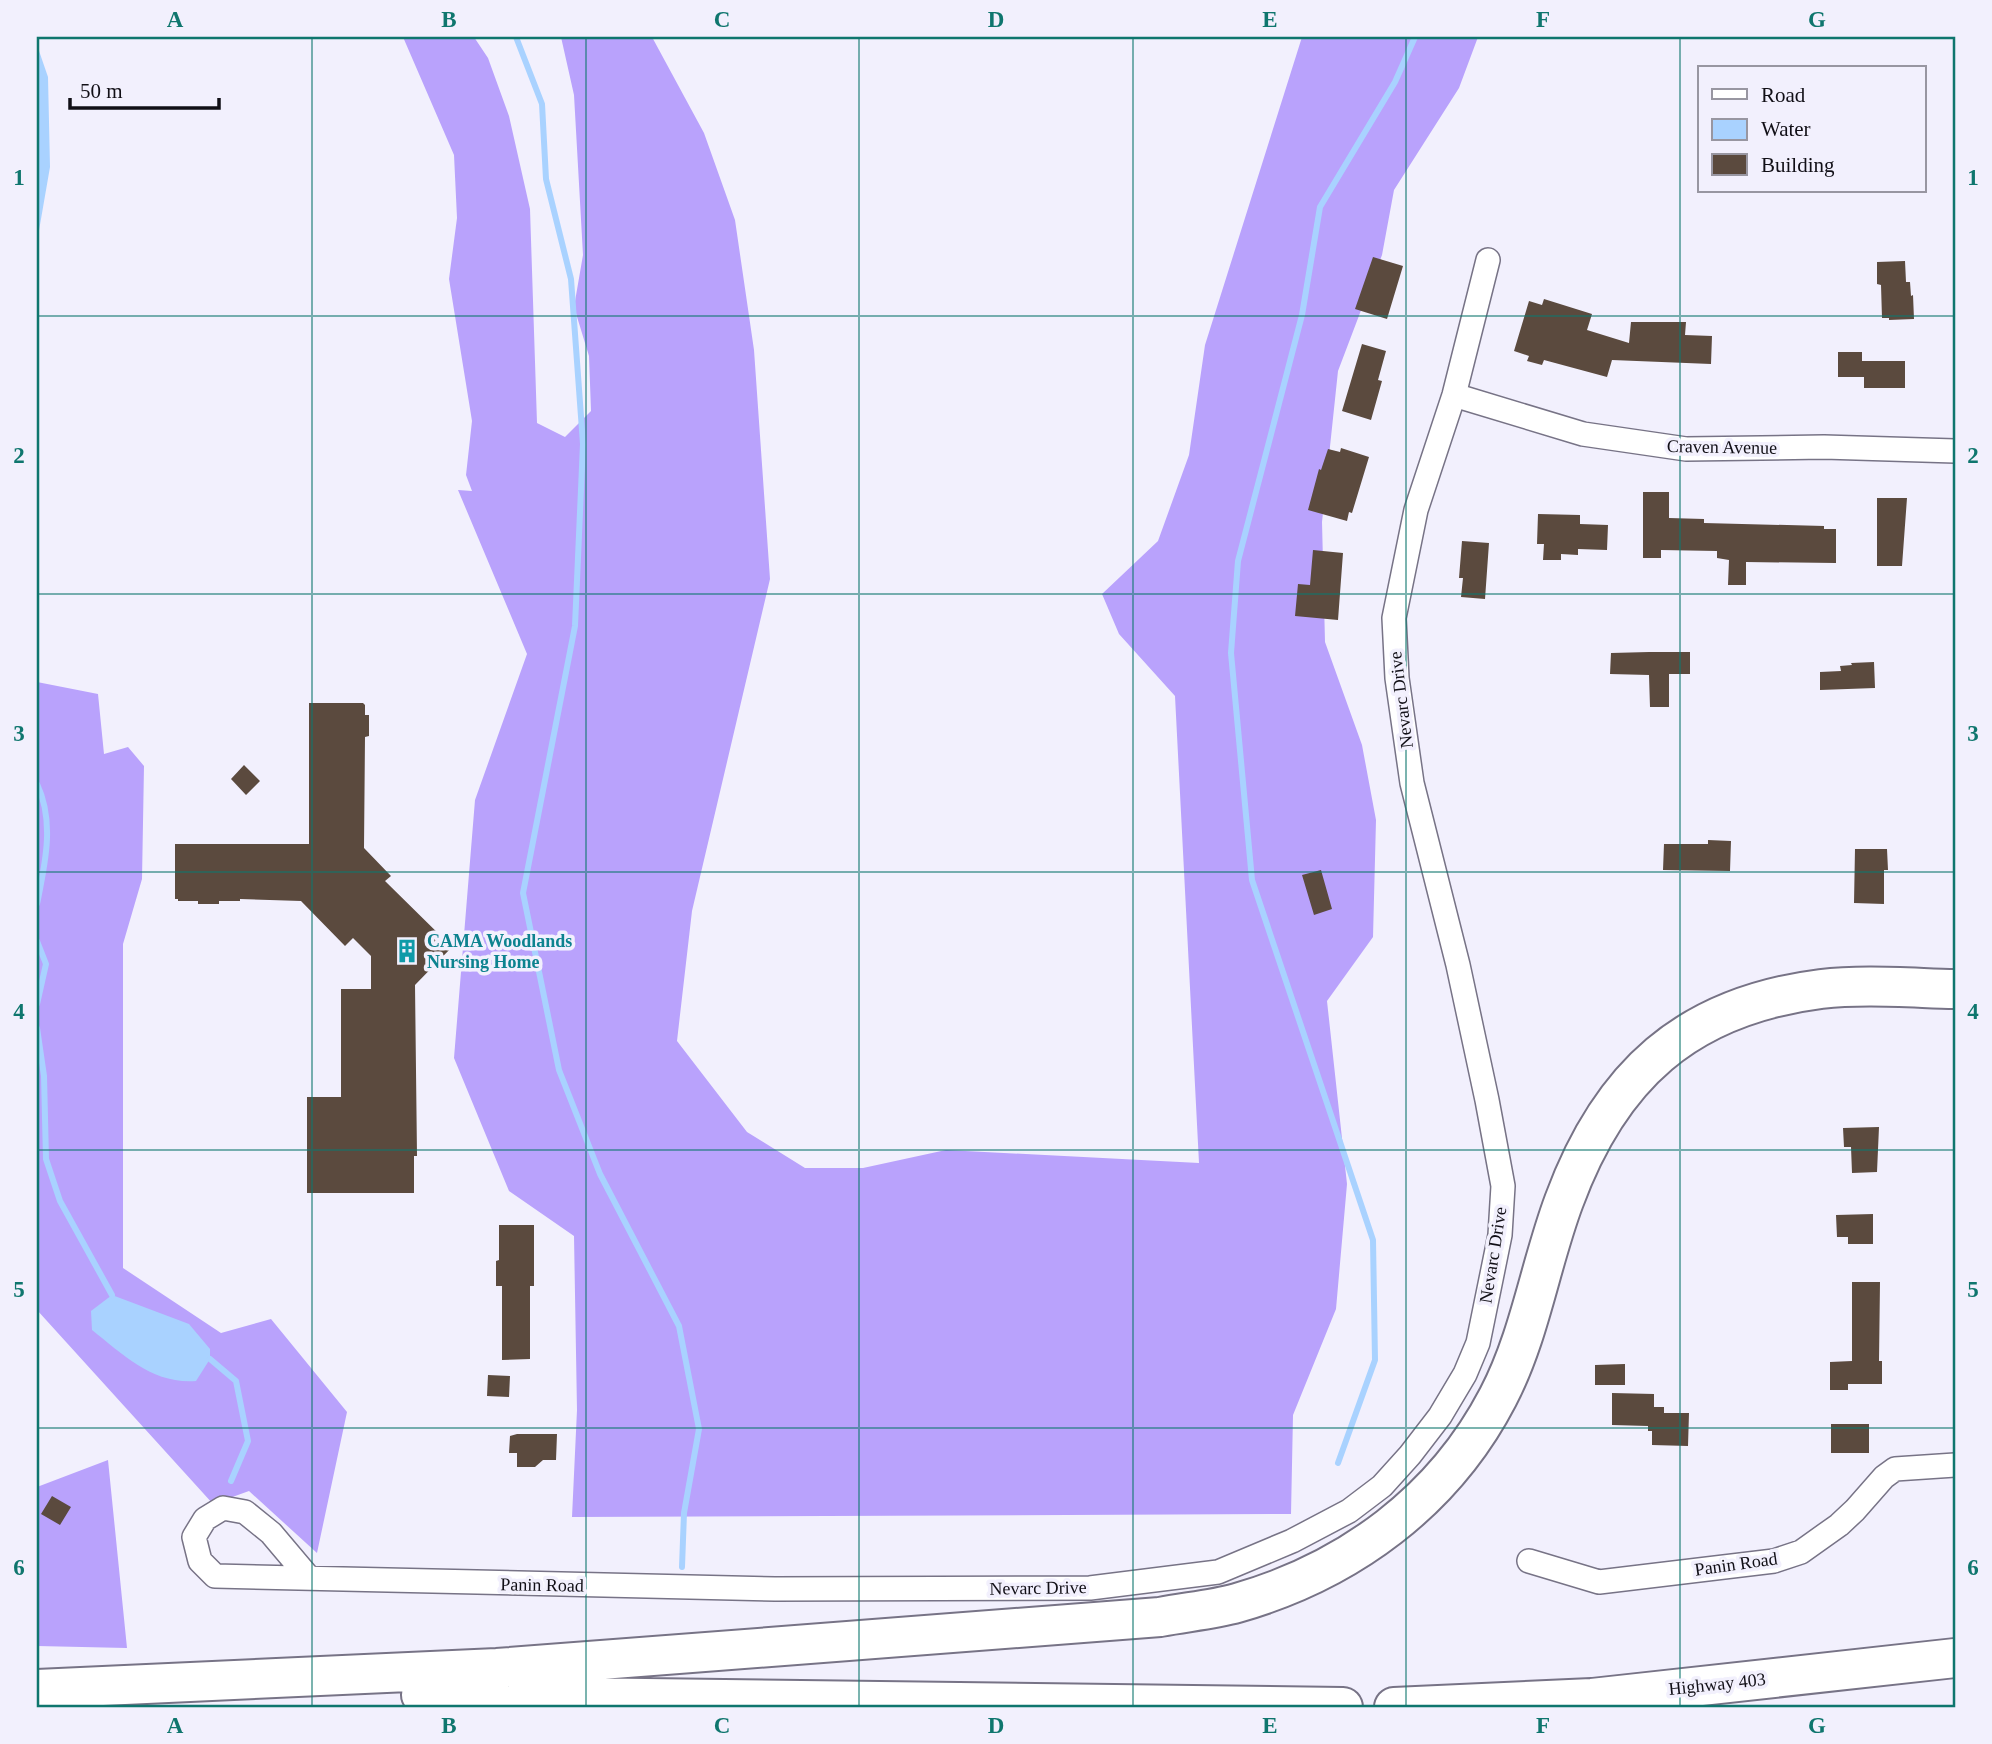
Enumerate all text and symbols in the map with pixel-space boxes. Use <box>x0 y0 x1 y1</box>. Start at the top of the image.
text: A <box>167 7 184 32</box>
text: B <box>441 7 457 32</box>
text: C <box>714 7 730 32</box>
text: D <box>988 7 1004 32</box>
text: E <box>1262 7 1278 32</box>
text: F <box>1536 7 1550 32</box>
text: G <box>1808 7 1826 32</box>
scale bar <box>70 66 219 110</box>
legend <box>1698 66 1926 192</box>
text: 50 m <box>80 79 123 103</box>
text: Road <box>1761 83 1806 107</box>
text: Water <box>1761 117 1811 141</box>
text: Building <box>1761 153 1835 177</box>
text: 1 <box>13 165 25 190</box>
text: 1 <box>1967 165 1979 190</box>
street label: Craven Avenue <box>1667 436 1777 458</box>
text: 2 <box>13 443 25 468</box>
text: 2 <box>1967 443 1979 468</box>
street label: Nevarc Drive <box>1385 650 1417 750</box>
text: 3 <box>13 721 25 746</box>
text: 3 <box>1967 721 1979 746</box>
place label: CAMA Woodlands Nursing Home <box>427 931 572 972</box>
building icon: CAMA Woodlands Nursing Home <box>393 937 421 965</box>
text: 4 <box>13 999 25 1024</box>
text: 4 <box>1967 999 1979 1024</box>
street label: Nevarc Drive <box>1476 1205 1510 1305</box>
text: 5 <box>13 1277 25 1302</box>
text: 5 <box>1967 1277 1979 1302</box>
street label: Panin Road <box>1693 1548 1779 1580</box>
text: 6 <box>13 1555 25 1580</box>
text: 6 <box>1967 1555 1979 1580</box>
street label: Panin Road <box>500 1574 584 1596</box>
street label: Nevarc Drive <box>989 1577 1087 1599</box>
street label: Highway 403 <box>1667 1669 1767 1699</box>
text: A <box>167 1713 184 1738</box>
text: B <box>441 1713 457 1738</box>
text: C <box>714 1713 730 1738</box>
text: D <box>988 1713 1004 1738</box>
text: E <box>1262 1713 1278 1738</box>
text: F <box>1536 1713 1550 1738</box>
text: G <box>1808 1713 1826 1738</box>

